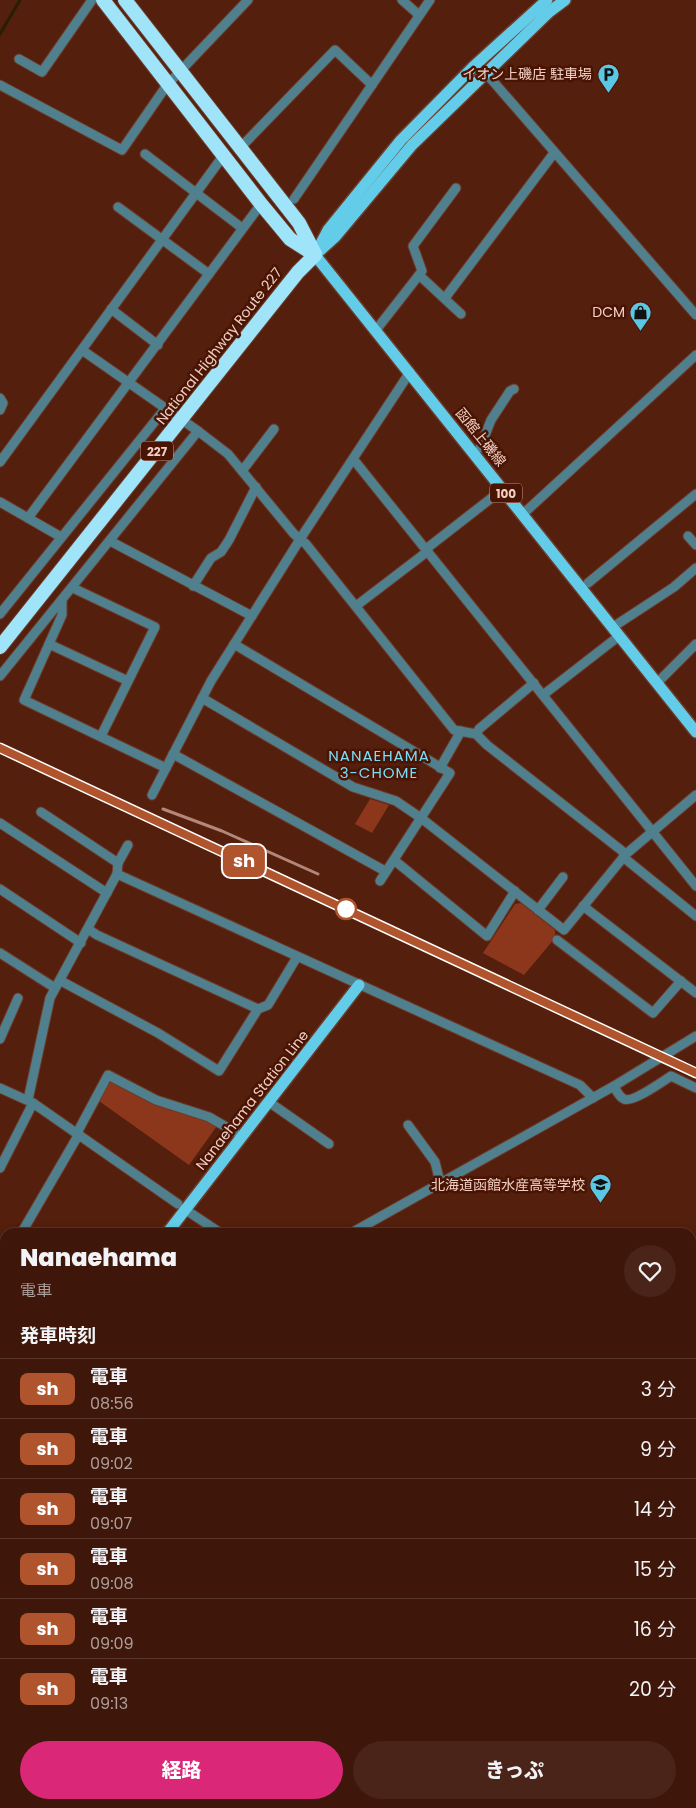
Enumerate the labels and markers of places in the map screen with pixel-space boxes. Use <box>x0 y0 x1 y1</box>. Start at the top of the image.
parking icon: イオン上磯店 駐車場 <box>596 62 620 93</box>
place label: イオン上磯店 駐車場 <box>462 64 592 84</box>
shop icon: DCM <box>629 300 653 331</box>
place label: DCM <box>592 302 625 322</box>
unlabelled marker <box>335 898 357 920</box>
school or university icon: 北海道函館水産高等学校 <box>589 1173 613 1204</box>
place label: 北海道函館水産高等学校 <box>431 1175 585 1195</box>

